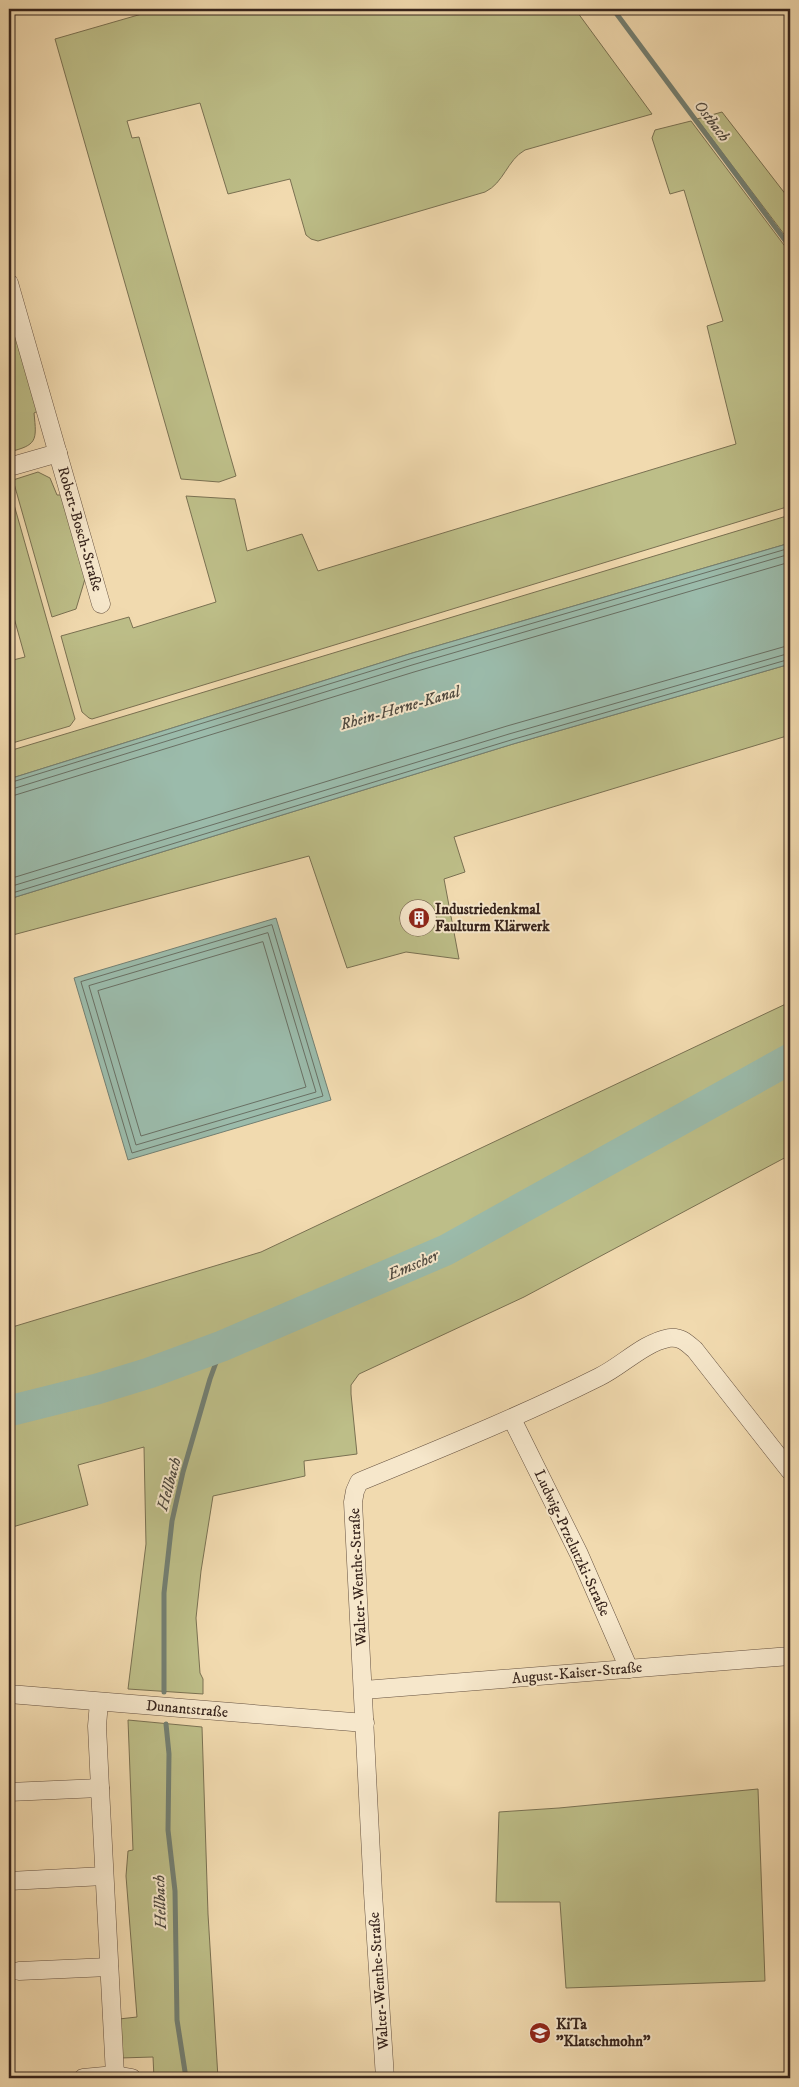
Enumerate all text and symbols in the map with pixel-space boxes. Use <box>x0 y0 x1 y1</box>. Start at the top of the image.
water label: Ostbach <box>690 96 734 146</box>
street label: Robert-Bosch-Straße <box>53 464 107 594</box>
water label: Rhein-Herne-Kanal <box>337 681 464 735</box>
place label: Industriedenkmal Faulturm Klärwerk <box>435 900 550 936</box>
building icon: Industriedenkmal Faulturm Klärwerk <box>407 906 431 930</box>
water label: Emscher <box>384 1245 443 1285</box>
water label: Hellbach <box>152 1455 186 1514</box>
street label: Ludwig-Przelutzki-Straße <box>530 1467 614 1619</box>
street label: Walter-Wenthe-Straße <box>345 1508 371 1647</box>
street label: August-Kaiser-Straße <box>511 1658 643 1688</box>
street label: Dunantstraße <box>145 1696 229 1722</box>
water label: Hellbach <box>149 1875 171 1930</box>
street label: Walter-Wenthe-Straße <box>365 1911 393 2052</box>
place label: KiTa "Klatschmohn" <box>556 2015 651 2051</box>
school or university icon: KiTa "Klatschmohn" <box>528 2021 552 2045</box>

